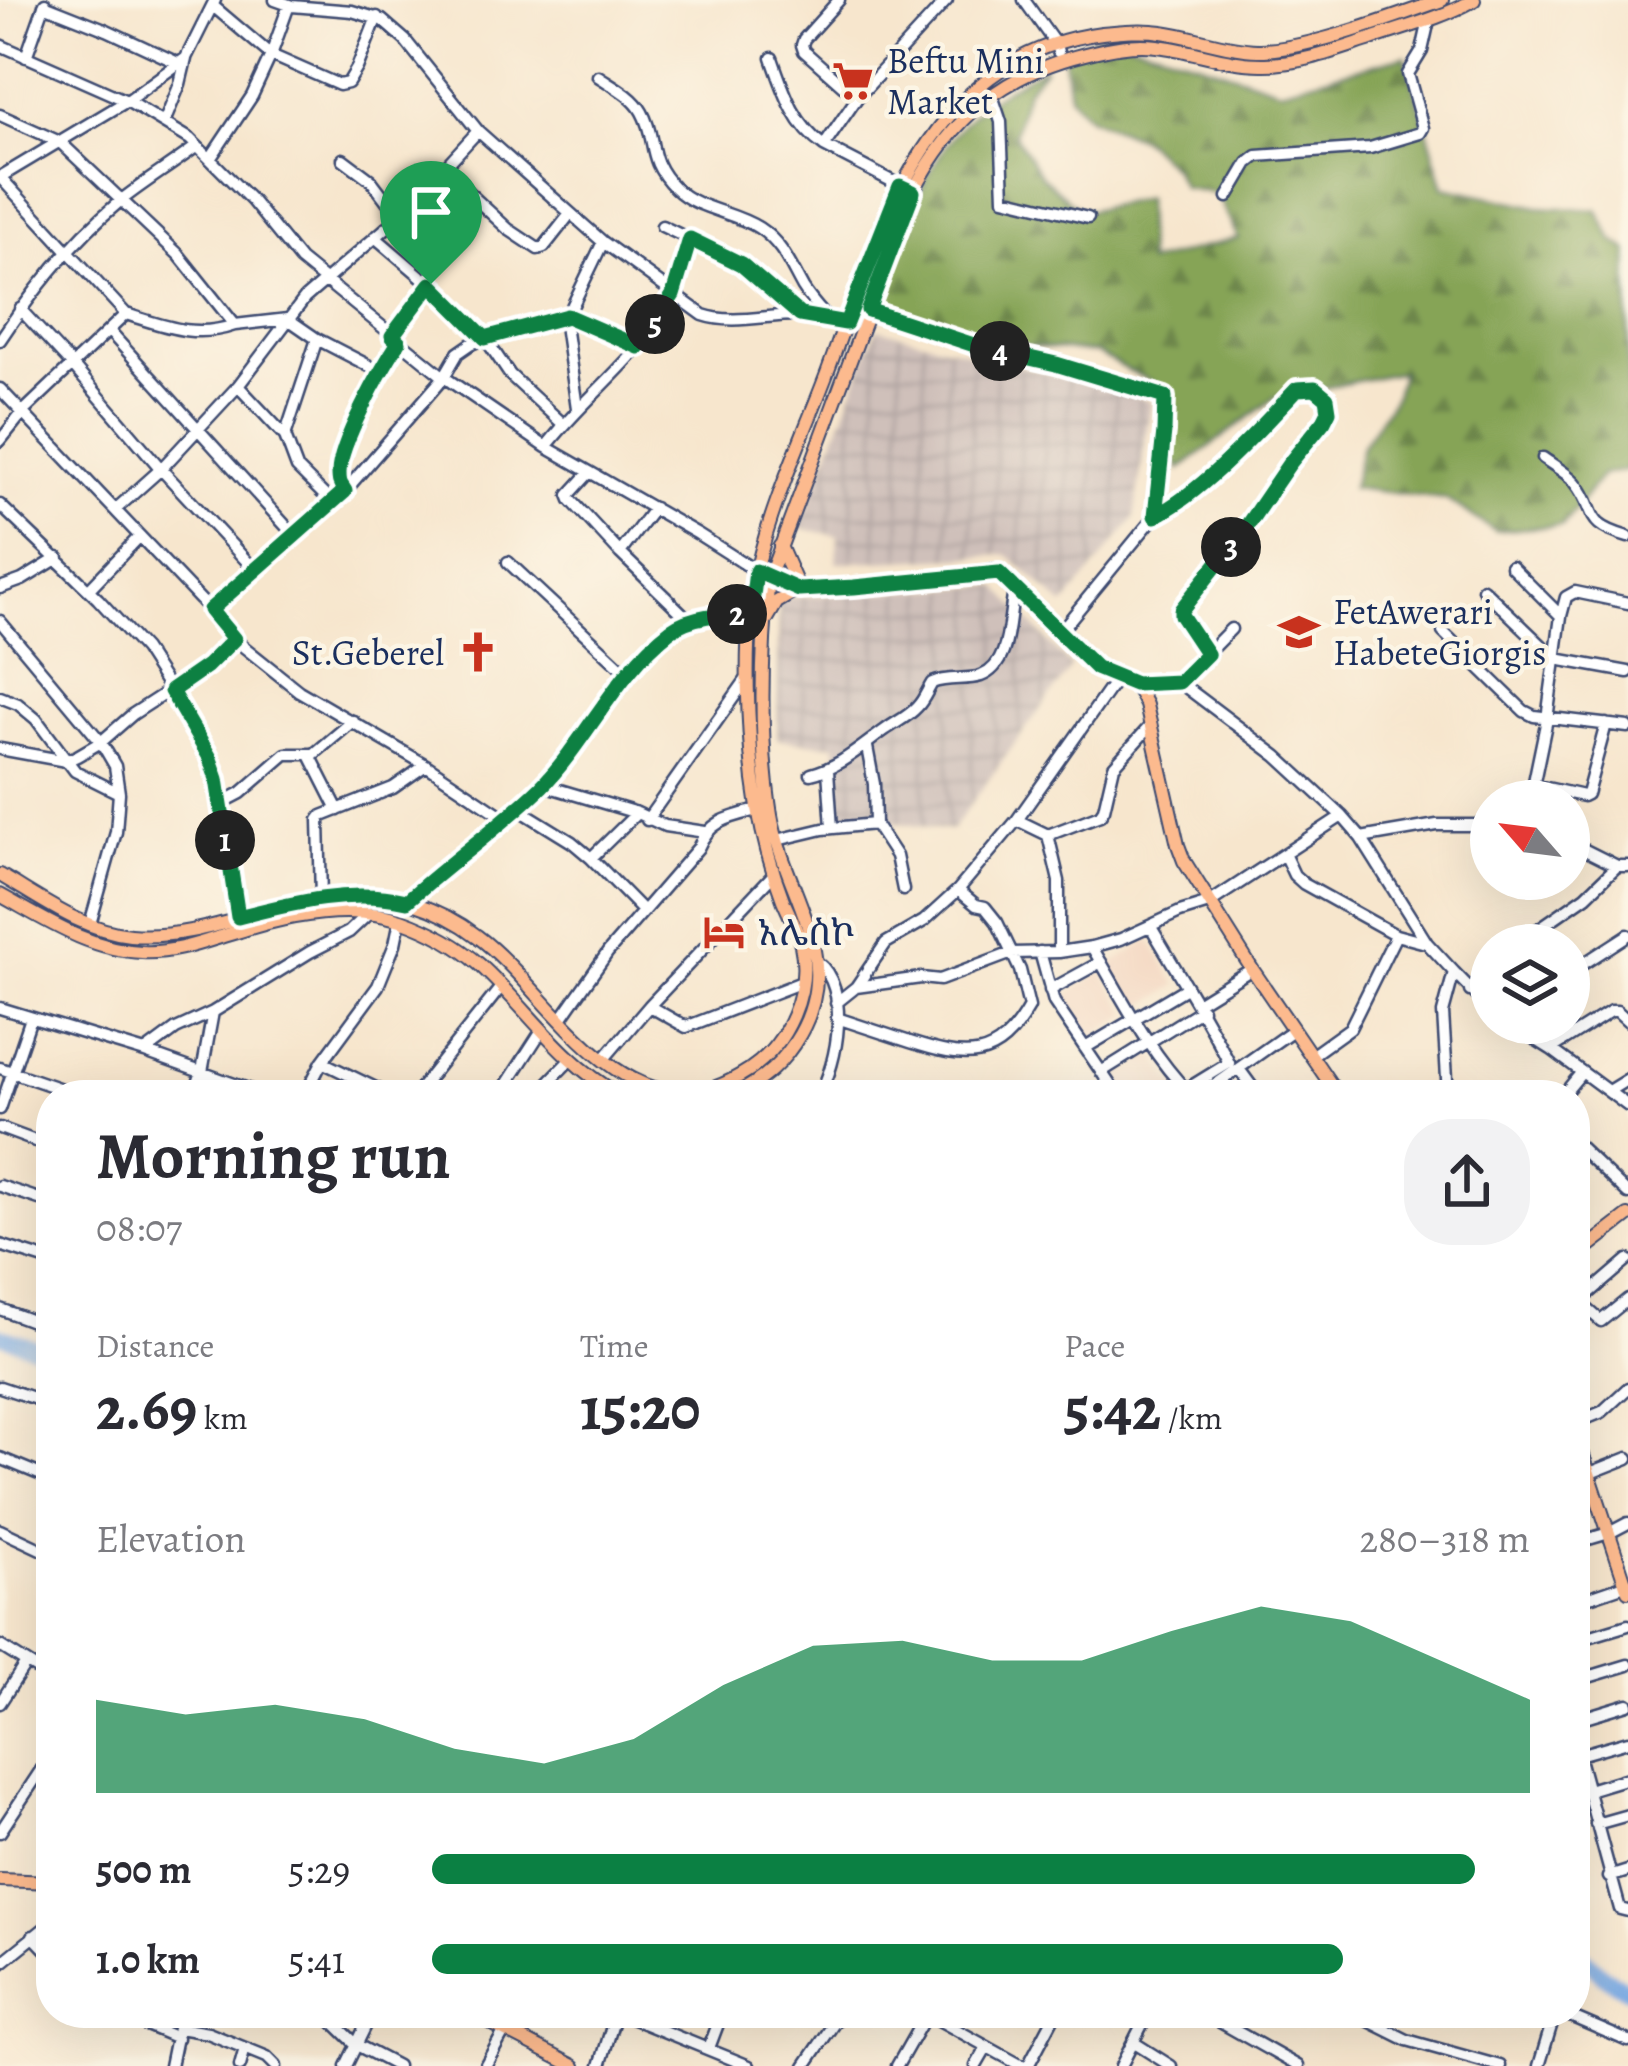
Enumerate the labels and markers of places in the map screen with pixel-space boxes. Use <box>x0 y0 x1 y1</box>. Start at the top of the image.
place label: Beftu Mini Market <box>887 36 1044 126</box>
supermarket icon: Beftu Mini Market <box>830 58 876 104</box>
pin <box>380 161 482 284</box>
pin: 5 <box>625 294 685 354</box>
pin: 4 <box>970 321 1030 381</box>
pin: 3 <box>1201 517 1261 577</box>
pin: 2 <box>707 584 767 644</box>
place label: FetAwerari HabeteGiorgis <box>1333 587 1546 677</box>
school or university icon: FetAwerari HabeteGiorgis <box>1276 609 1322 655</box>
place label: St.Geberel <box>292 628 444 677</box>
church icon: St.Geberel <box>455 629 501 675</box>
pin: 1 <box>195 810 255 870</box>
place label: አሌስኮ <box>758 908 855 957</box>
hotel icon: አሌስኮ <box>701 909 747 955</box>

